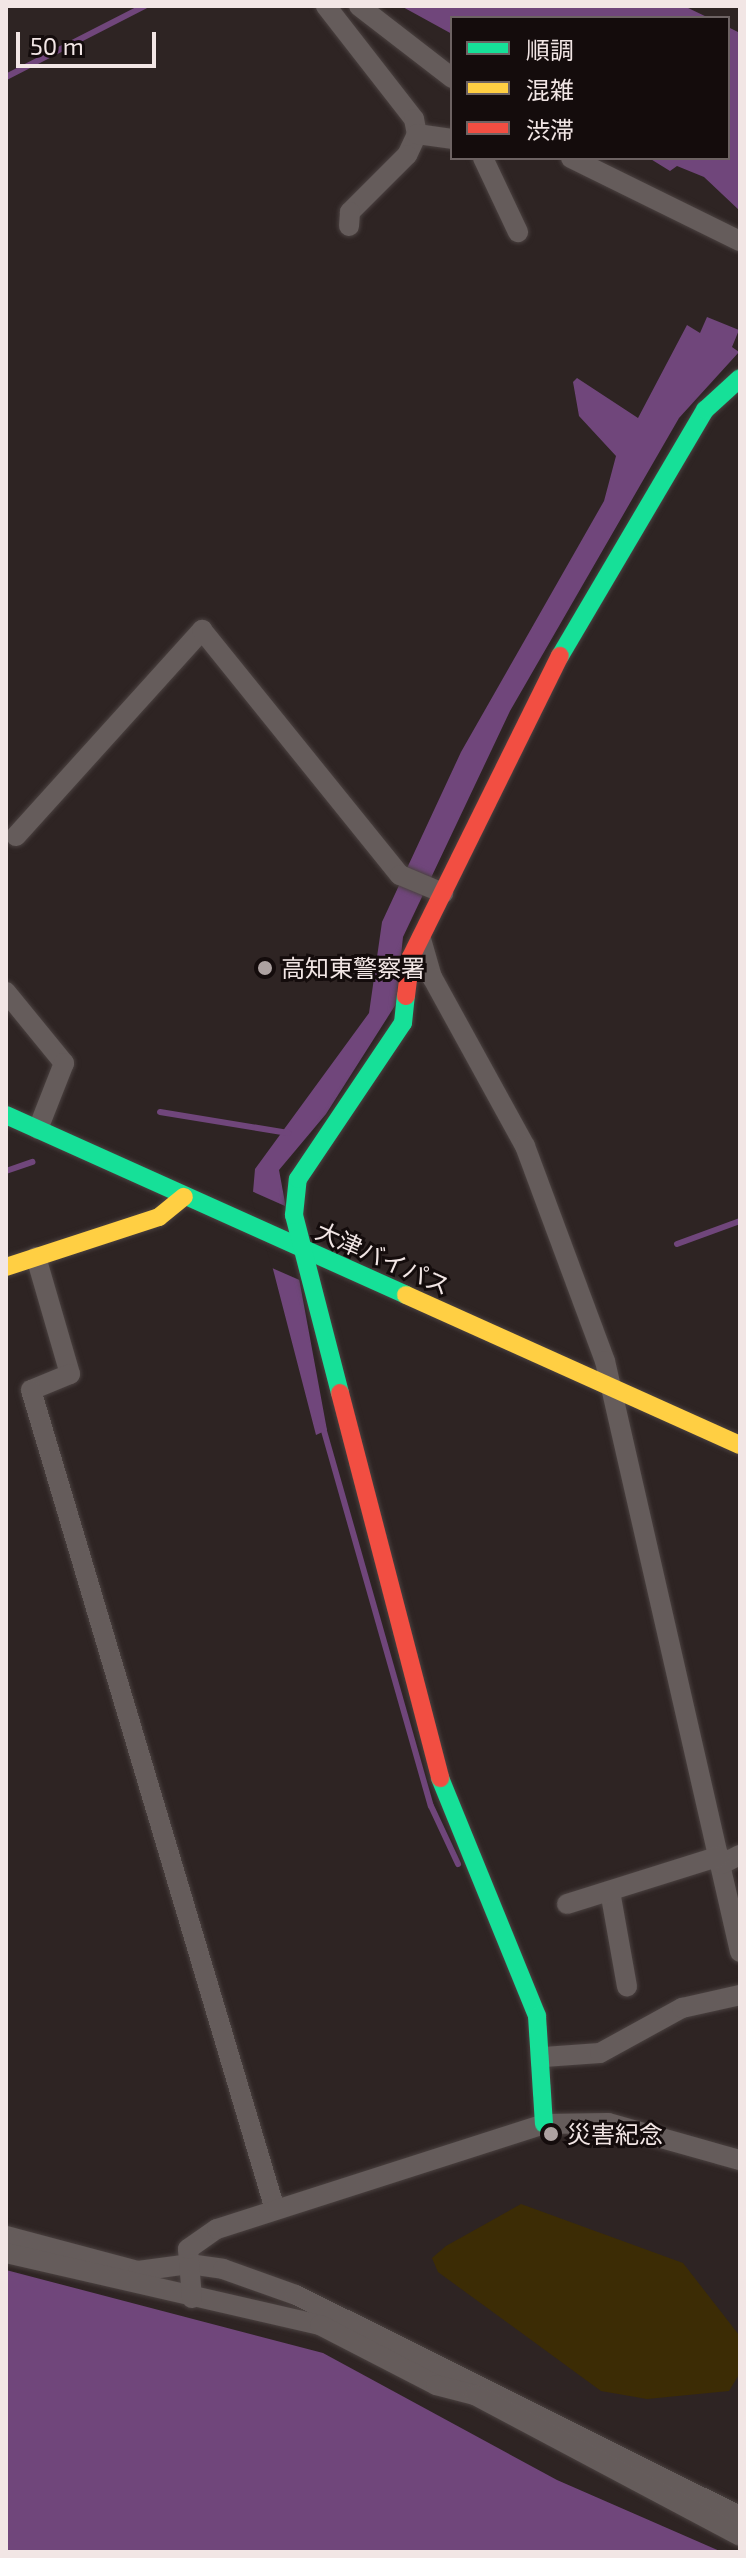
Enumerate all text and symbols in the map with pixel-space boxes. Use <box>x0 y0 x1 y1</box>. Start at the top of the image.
scale bar <box>20 16 160 66</box>
legend <box>450 16 730 160</box>
text: 50 m <box>30 31 84 60</box>
text: 順調 <box>526 35 574 64</box>
text: 混雑 <box>526 75 574 104</box>
text: 渋滞 <box>526 115 574 144</box>
place label: 高知東警察署 <box>281 954 425 982</box>
marker: 高知東警察署 <box>256 959 274 977</box>
street label: 大津バイパス <box>311 1216 455 1300</box>
place label: 災害紀念 <box>567 2120 663 2148</box>
marker: 災害紀念 <box>542 2125 560 2143</box>

